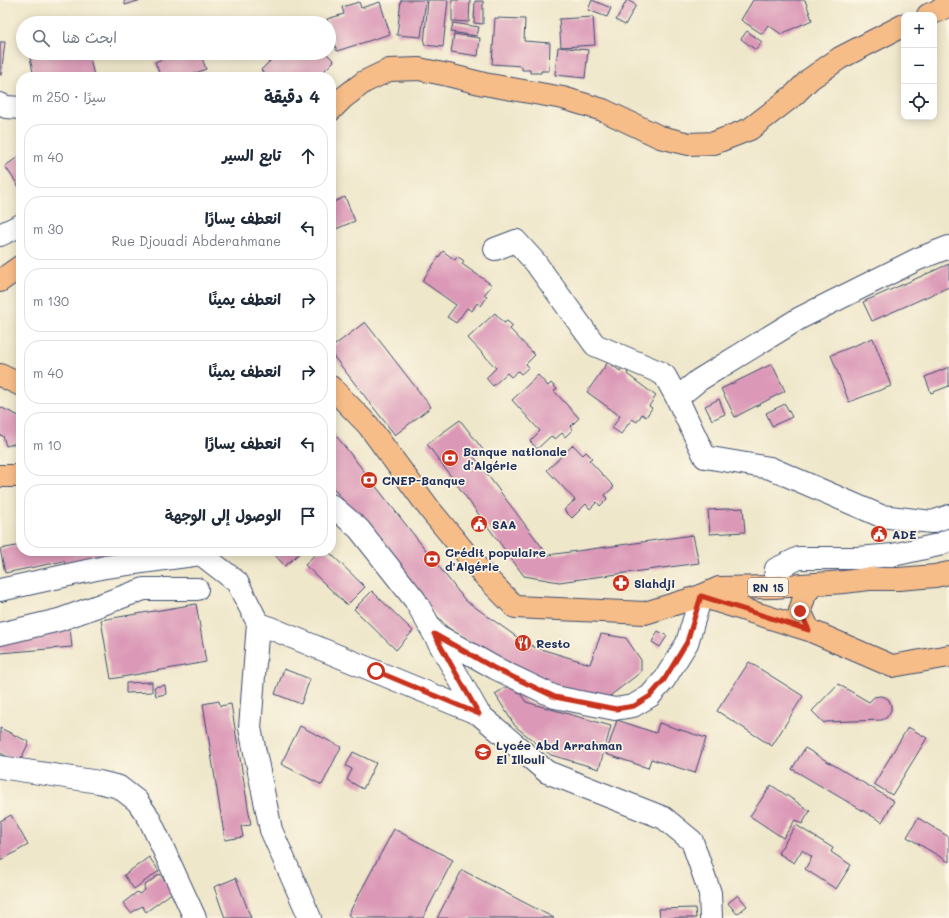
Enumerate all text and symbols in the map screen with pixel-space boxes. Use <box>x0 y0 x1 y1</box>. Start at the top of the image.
map controls <box>901 12 937 120</box>
button: + <box>901 12 937 48</box>
search box <box>16 16 336 60</box>
icon: search <box>30 27 52 49</box>
text: ابحث هنا <box>62 27 117 47</box>
button: − <box>901 48 937 84</box>
button: locate <box>901 84 937 120</box>
text: 4 دقيقة <box>264 85 320 107</box>
text: سيرًا · 250 m <box>32 88 106 105</box>
text: تابع السير <box>222 145 281 165</box>
icon: ahead <box>297 145 319 167</box>
text: 40 m <box>33 148 63 165</box>
text: انعطف يسارًا <box>205 208 281 228</box>
icon: left <box>297 217 319 239</box>
text: 30 m <box>33 220 63 237</box>
text: Rue Djouadi Abderahmane <box>112 232 281 249</box>
text: انعطف يمينًا <box>209 289 281 309</box>
icon: right <box>297 289 319 311</box>
text: 130 m <box>33 292 69 309</box>
text: انعطف يمينًا <box>209 361 281 381</box>
icon: right <box>297 361 319 383</box>
text: 40 m <box>33 364 63 381</box>
text: انعطف يسارًا <box>205 433 281 453</box>
icon: left <box>297 433 319 455</box>
text: 10 m <box>33 436 61 453</box>
place label: Banque nationale d'Algérie <box>463 443 567 473</box>
bank icon: Banque nationale d'Algérie <box>440 448 460 468</box>
bank icon: CNEP-Banque <box>359 470 379 490</box>
place label: CNEP-Banque <box>382 472 465 488</box>
text: الوصول إلى الوجهة <box>165 505 281 525</box>
icon: arrive <box>297 505 319 527</box>
public building icon: SAA <box>469 514 489 534</box>
place label: SAA <box>492 516 516 532</box>
public building icon: ADE <box>869 524 889 544</box>
place label: ADE <box>892 526 917 542</box>
place label: Crédit populaire d'Algérie <box>445 544 546 574</box>
bank icon: Crédit populaire d'Algérie <box>422 549 442 569</box>
pharmacy icon: Slahdji <box>611 573 631 593</box>
place label: Slahdji <box>634 575 675 591</box>
road number: RN 15 <box>748 578 788 596</box>
route end <box>791 602 809 620</box>
restaurant icon: Resto <box>513 633 533 653</box>
place label: Resto <box>536 635 570 651</box>
route start <box>367 662 385 680</box>
place label: Lycée Abd Arrahman El Illouli <box>496 737 622 767</box>
school or university icon: Lycée Abd Arrahman El Illouli <box>473 742 493 762</box>

